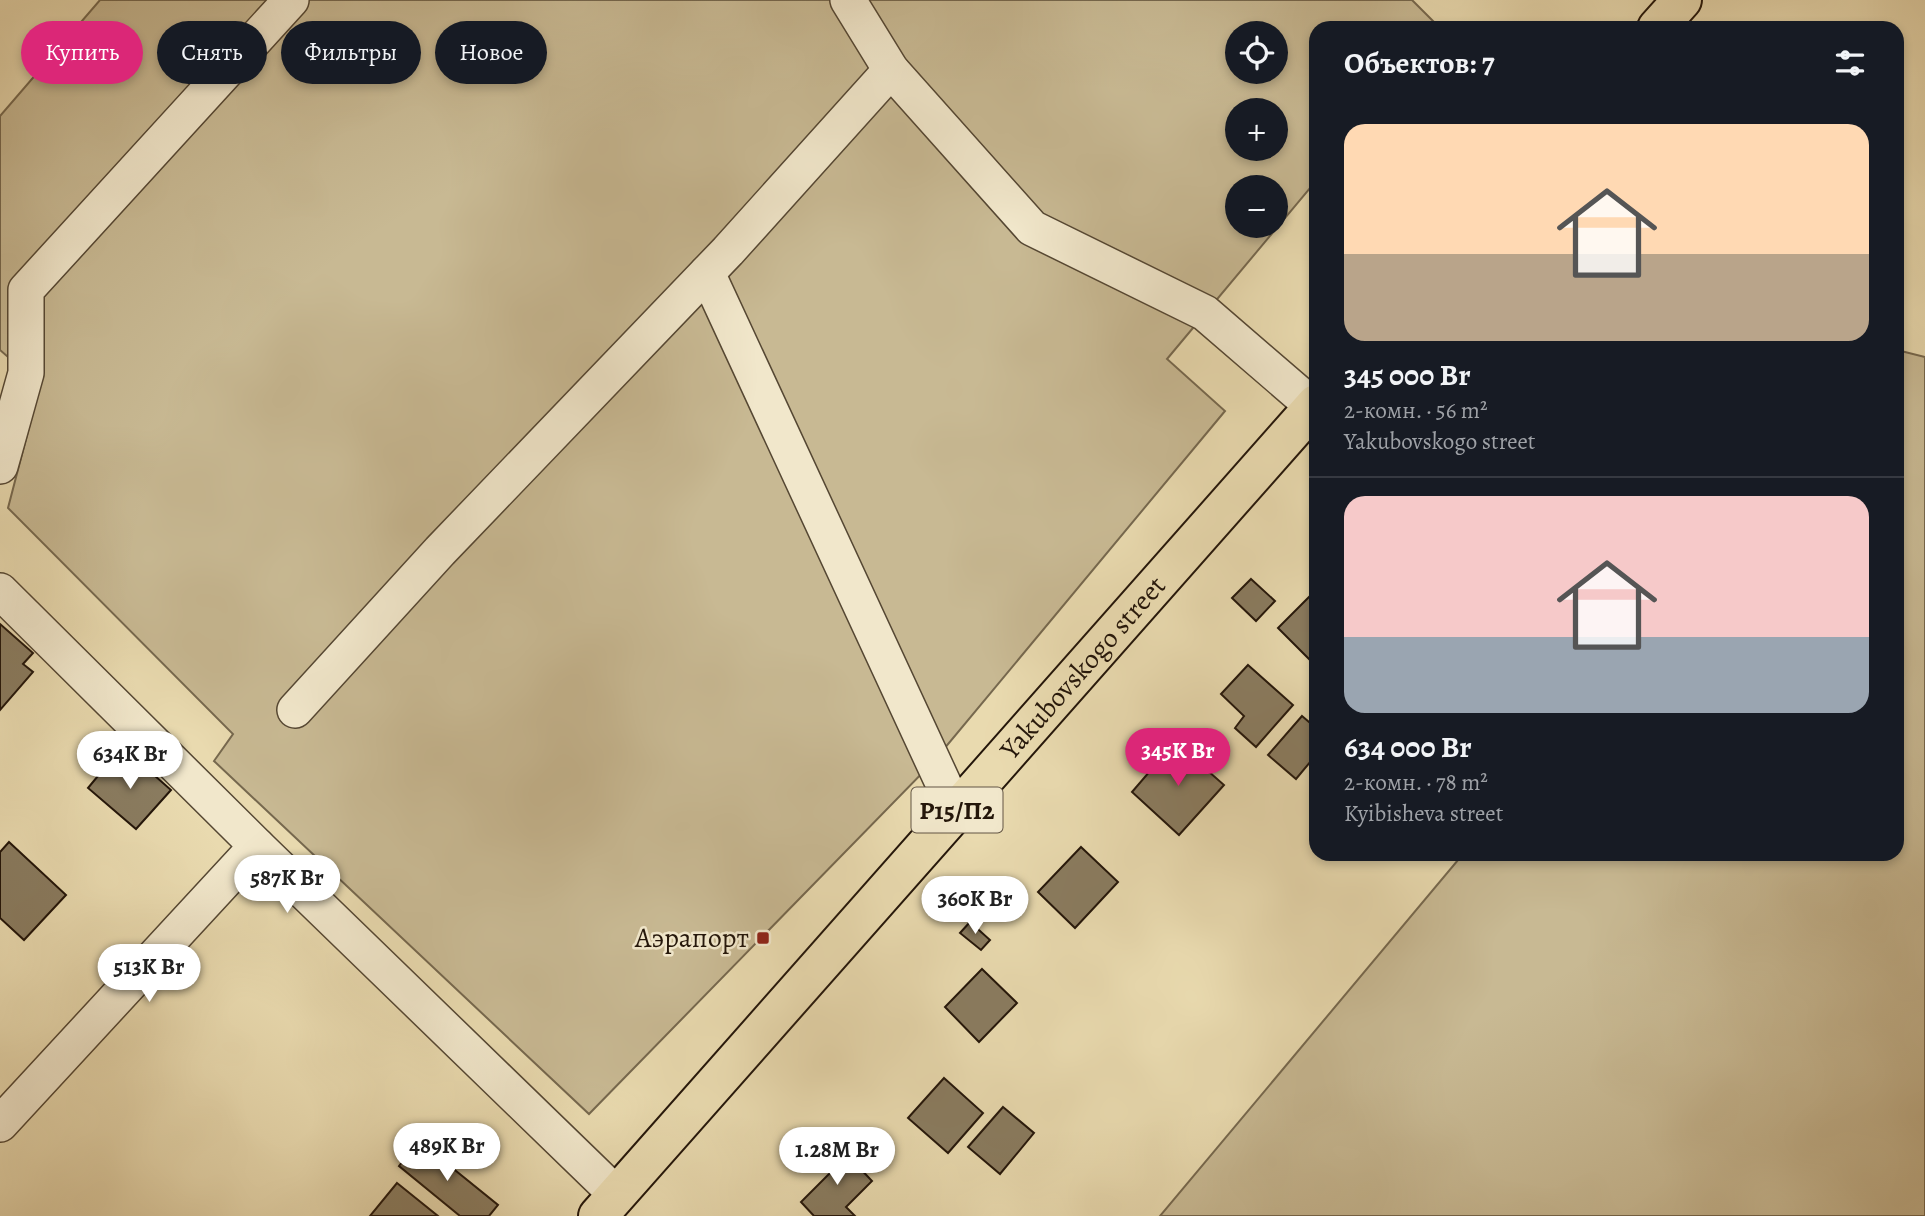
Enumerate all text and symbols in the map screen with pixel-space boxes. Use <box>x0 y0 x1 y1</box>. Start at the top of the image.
chip: Купить <box>21 21 143 84</box>
chip: Снять <box>157 21 267 84</box>
chip: Фильтры <box>281 21 421 84</box>
chip: Новое <box>435 21 547 84</box>
map controls <box>1225 21 1288 238</box>
button: locate <box>1225 21 1288 84</box>
text: Объектов: 7 <box>1344 43 1494 83</box>
icon: filters <box>1831 44 1869 82</box>
button: + <box>1225 98 1288 161</box>
icon: home <box>1544 170 1670 296</box>
button: − <box>1225 175 1288 238</box>
text: 345 000 Br <box>1344 355 1471 395</box>
text: 2-комн. · 56 m² <box>1344 395 1488 426</box>
text: Yakubovskogo street <box>1344 426 1535 457</box>
icon: home <box>1544 542 1670 668</box>
street label: Yakubovskogo street <box>991 568 1174 768</box>
text: 634 000 Br <box>1344 727 1472 767</box>
pin: 345K Br <box>1113 728 1243 788</box>
pin: 634K Br <box>65 732 195 791</box>
text: 345K Br <box>1141 735 1215 766</box>
text: 634K Br <box>93 738 167 769</box>
text: 2-комн. · 78 m² <box>1344 767 1488 798</box>
road number: Р15/П2 <box>912 788 1002 832</box>
text: Kyibisheva street <box>1344 798 1503 829</box>
pin: 587K Br <box>222 856 352 915</box>
text: 587K Br <box>250 862 324 893</box>
pin: 360K Br <box>910 876 1040 936</box>
text: 360K Br <box>937 883 1013 914</box>
place label: Аэрапорт <box>634 919 749 957</box>
marker: Аэрапорт <box>755 930 771 946</box>
pin: 513K Br <box>84 944 214 1004</box>
text: 513K Br <box>114 951 184 982</box>
pin: 489K Br <box>382 1124 512 1183</box>
pin: 1.28M Br <box>765 1128 909 1187</box>
text: 489K Br <box>409 1130 485 1161</box>
text: 1.28M Br <box>795 1134 879 1165</box>

